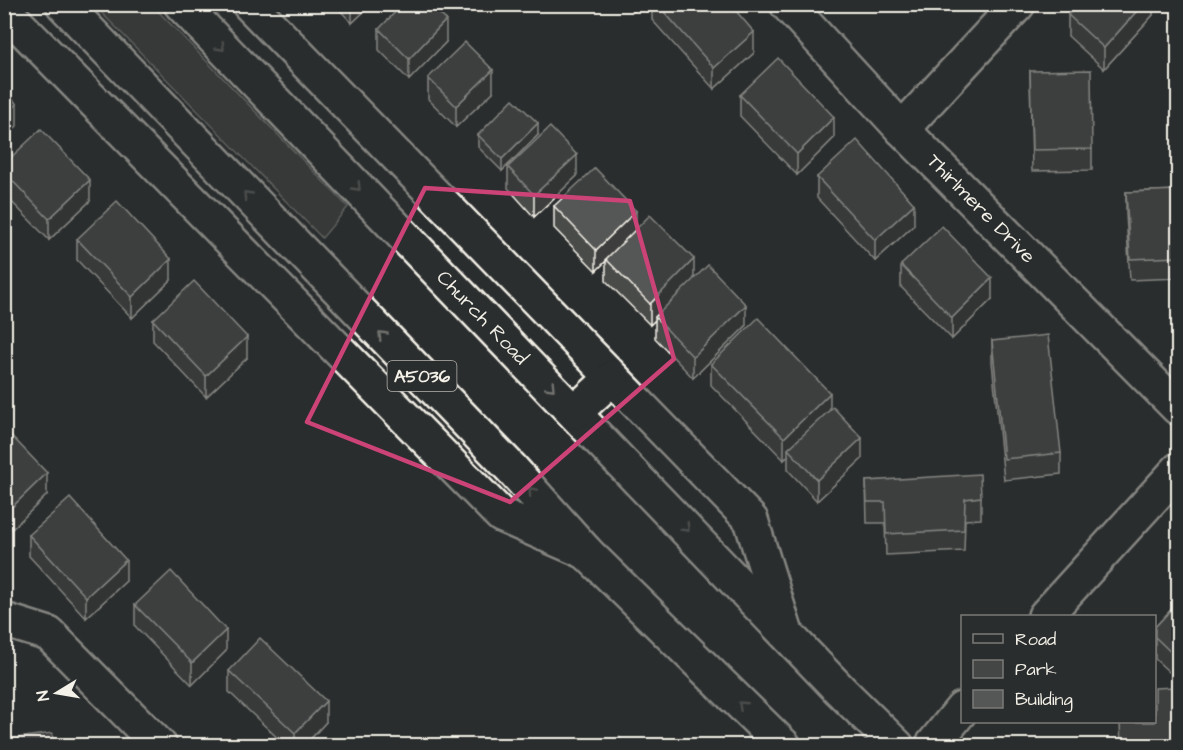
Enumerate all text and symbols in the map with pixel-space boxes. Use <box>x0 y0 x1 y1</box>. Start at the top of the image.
one-way arrow <box>214 39 225 50</box>
street label: Thirlmere Drive <box>920 148 1042 270</box>
one-way arrow <box>350 180 361 190</box>
one-way arrow <box>243 192 254 202</box>
street label: Church Road <box>430 264 535 371</box>
one-way arrow <box>379 332 390 343</box>
road number: A5036 <box>388 361 456 391</box>
one-way arrow <box>544 381 555 391</box>
one-way arrow <box>528 488 539 498</box>
one-way arrow <box>679 521 690 531</box>
legend <box>961 615 1156 723</box>
text: Road <box>1015 627 1056 652</box>
text: Park <box>1015 657 1057 682</box>
north arrow <box>27 663 87 723</box>
text: Building <box>1015 687 1073 713</box>
text: N <box>32 689 55 703</box>
one-way arrow <box>738 702 749 713</box>

